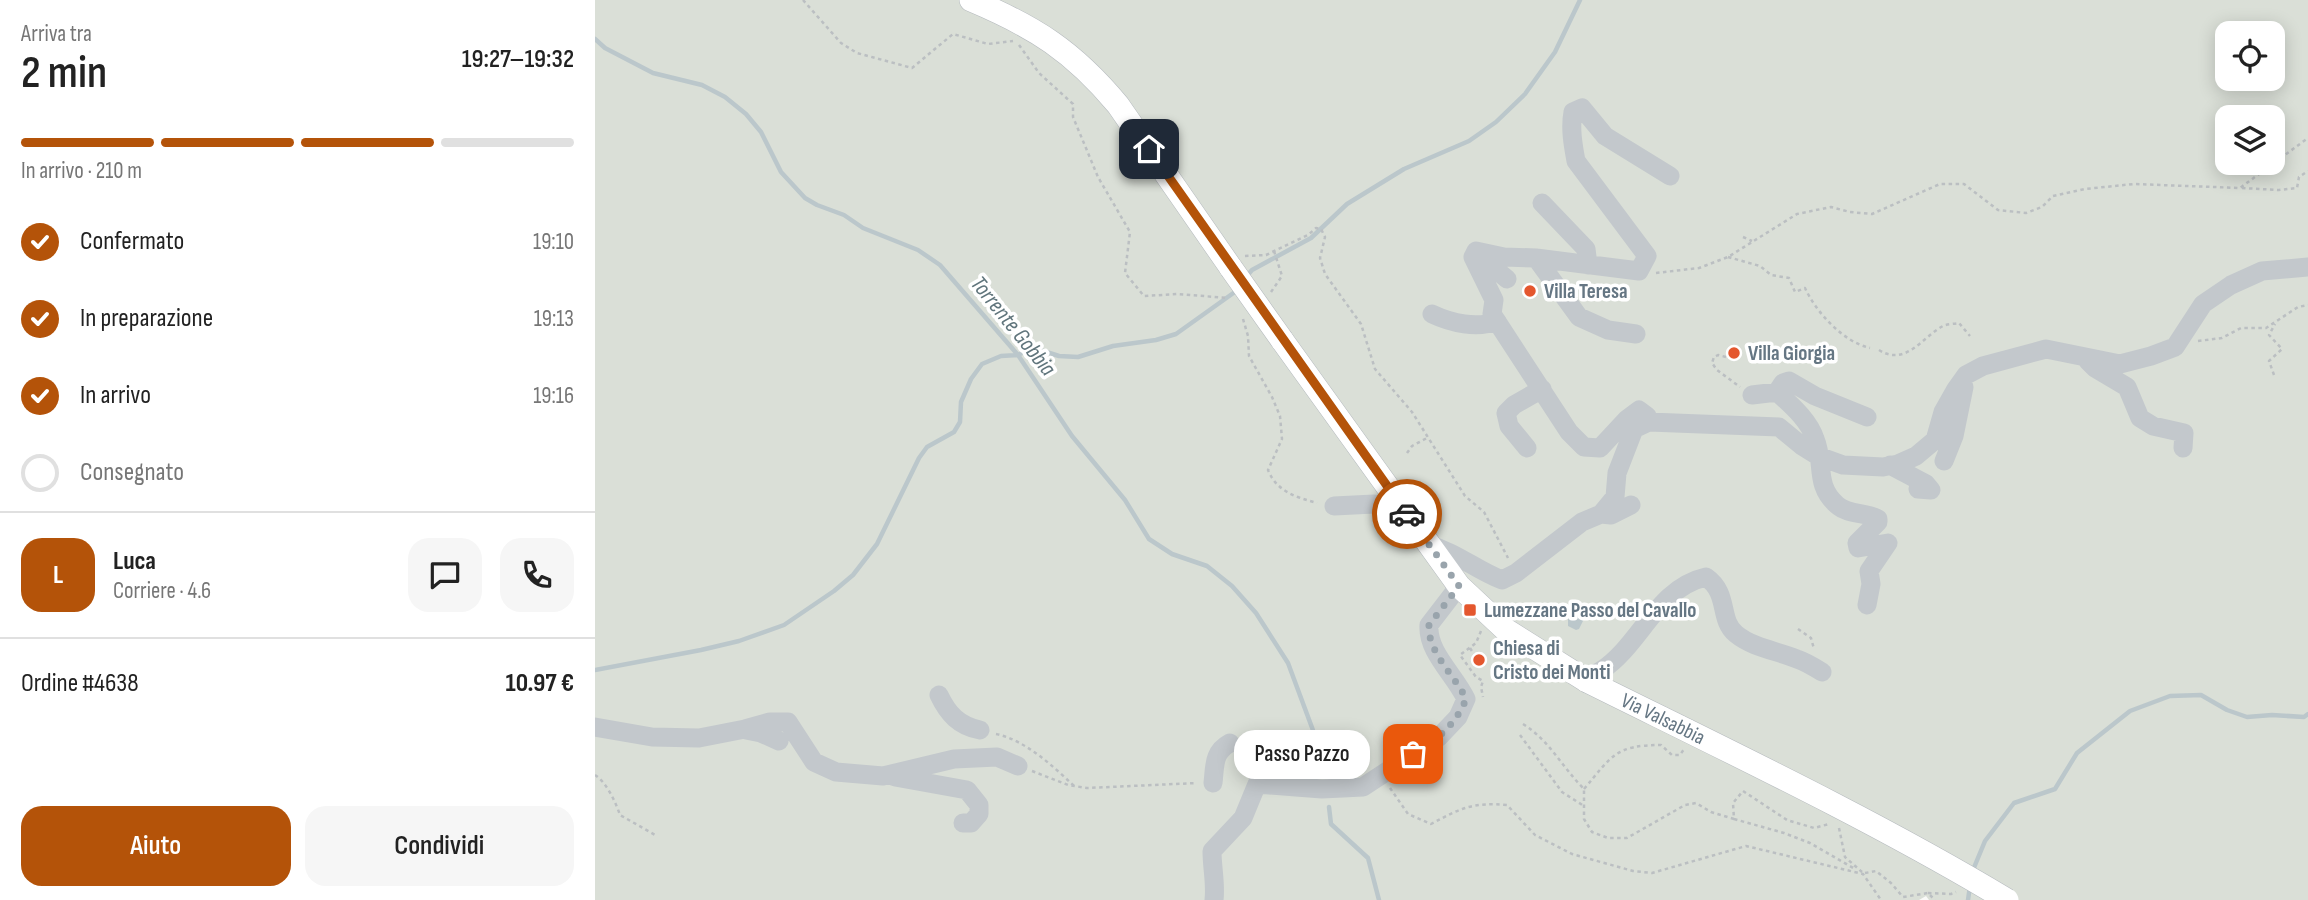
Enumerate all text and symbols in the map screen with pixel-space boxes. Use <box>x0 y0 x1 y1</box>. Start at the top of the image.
text: Arriva tra <box>21 20 92 48</box>
map controls <box>2215 21 2285 175</box>
button: locate <box>2215 21 2285 91</box>
text: 19:27–19:32 <box>462 44 574 75</box>
text: 2 min <box>21 46 107 101</box>
button: layers <box>2215 105 2285 175</box>
pin <box>1119 119 1179 179</box>
icon: home <box>1130 130 1168 168</box>
text: In arrivo · 210 m <box>21 157 142 185</box>
icon: check <box>21 223 59 261</box>
text: Confermato <box>80 226 184 257</box>
text: 19:10 <box>533 228 574 256</box>
water label: Torrente Gobbia <box>964 270 1062 382</box>
place label: Villa Teresa <box>1544 279 1628 304</box>
marker: Villa Teresa <box>1522 283 1538 299</box>
icon: check <box>21 300 59 338</box>
text: In preparazione <box>80 303 213 334</box>
text: 19:13 <box>534 305 574 333</box>
place label: Villa Giorgia <box>1748 341 1835 366</box>
marker: Villa Giorgia <box>1726 345 1742 361</box>
icon: check <box>21 377 59 415</box>
text: In arrivo <box>80 380 151 411</box>
text: 19:16 <box>533 382 574 410</box>
text: Consegnato <box>80 457 184 488</box>
courier <box>1372 479 1442 549</box>
icon: car <box>1388 495 1426 533</box>
button: chat <box>408 538 482 612</box>
button: phone <box>500 538 574 612</box>
text: Luca <box>113 546 156 577</box>
text: L <box>53 560 63 591</box>
text: Corriere · 4.6 <box>113 577 211 605</box>
place label: Lumezzane Passo del Cavallo <box>1484 598 1696 623</box>
marker: Lumezzane Passo del Cavallo <box>1462 602 1478 618</box>
place label: Chiesa di Cristo dei Monti <box>1493 636 1610 685</box>
marker: Chiesa di Cristo dei Monti <box>1471 652 1487 668</box>
text: Ordine #4638 <box>21 668 139 699</box>
text: 10.97 € <box>505 668 574 699</box>
street label: Via Valsabbia <box>1617 688 1709 750</box>
pin <box>1383 724 1443 784</box>
callout: Passo Pazzo <box>1235 730 1371 778</box>
icon: bag <box>1394 735 1432 773</box>
text: Passo Pazzo <box>1254 740 1350 768</box>
button: Aiuto <box>21 806 291 886</box>
button: Condividi <box>305 806 574 886</box>

